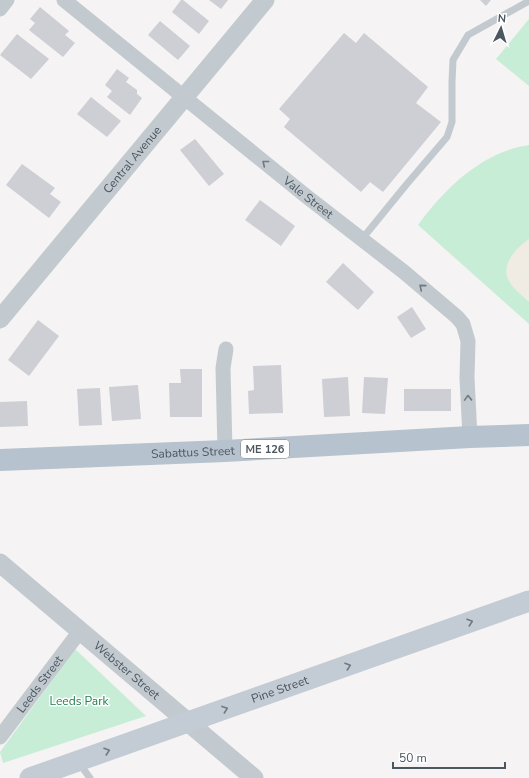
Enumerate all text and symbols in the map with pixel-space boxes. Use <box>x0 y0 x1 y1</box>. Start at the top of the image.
north arrow <box>481 8 521 48</box>
text: N <box>497 11 507 26</box>
street label: Central Avenue <box>100 123 165 197</box>
one-way arrow <box>263 161 270 168</box>
street label: Vale Street <box>279 172 337 223</box>
one-way arrow <box>419 284 427 292</box>
one-way arrow <box>464 395 472 401</box>
road number: ME 126 <box>241 440 289 458</box>
street label: Sabattus Street <box>151 442 236 462</box>
one-way arrow <box>466 619 473 627</box>
street label: Webster Street <box>90 638 164 703</box>
street label: Leeds Street <box>13 652 67 716</box>
one-way arrow <box>344 662 351 670</box>
street label: Pine Street <box>249 672 311 707</box>
park label: Leeds Park <box>49 693 110 709</box>
one-way arrow <box>221 706 228 714</box>
scale bar <box>393 744 505 770</box>
one-way arrow <box>103 747 110 756</box>
text: 50 m <box>399 750 427 766</box>

